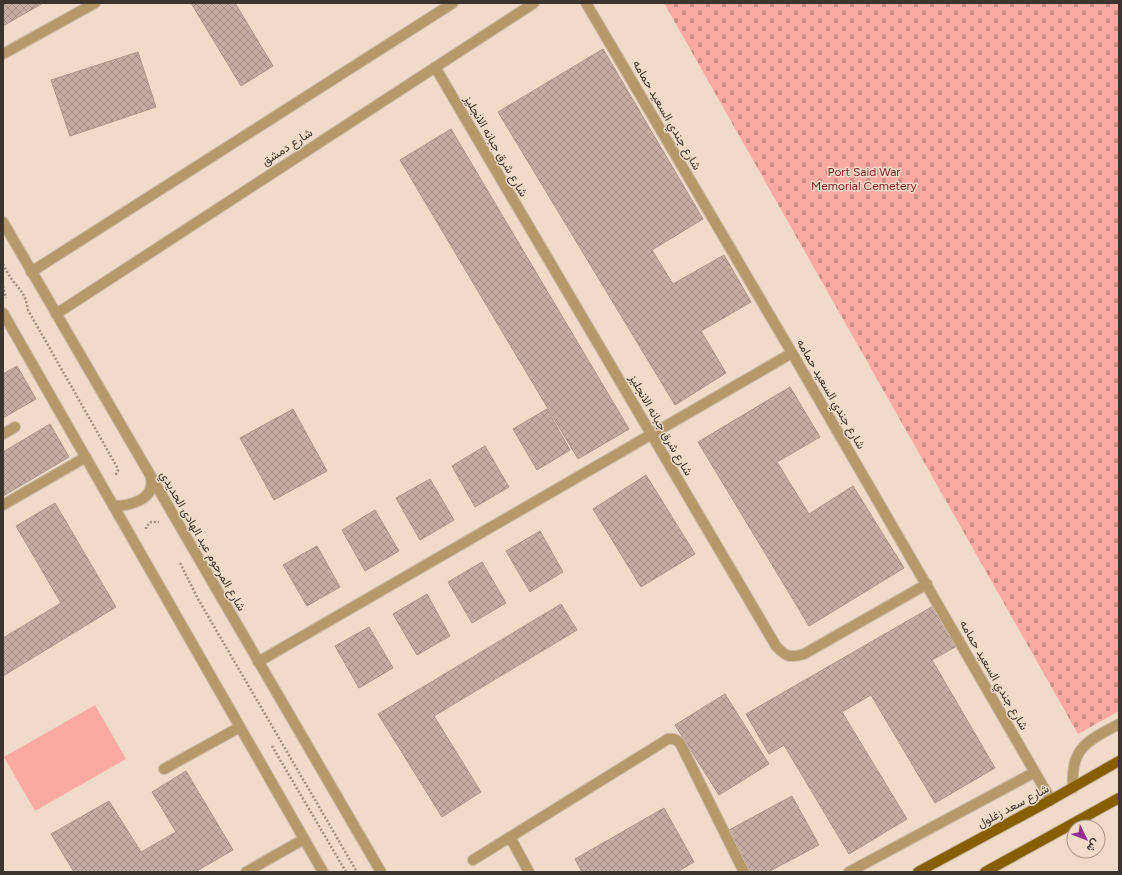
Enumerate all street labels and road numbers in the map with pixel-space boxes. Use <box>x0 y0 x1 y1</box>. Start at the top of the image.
street label: شارع جندي السعيد حمامه <box>627 58 704 174</box>
street label: شارع شرق جبانه الانجليز <box>459 92 531 200</box>
street label: شارع دمشق <box>259 125 316 170</box>
street label: شارع جندي السعيد حمامه <box>791 337 868 453</box>
street label: شارع شرق جبانه الانجليز <box>624 371 696 479</box>
street label: شارع المرحوم عبد الهادى الحديدي <box>155 469 249 615</box>
street label: شارع جندي السعيد حمامه <box>954 618 1031 734</box>
street label: شارع سعد زغلول <box>975 781 1052 832</box>

